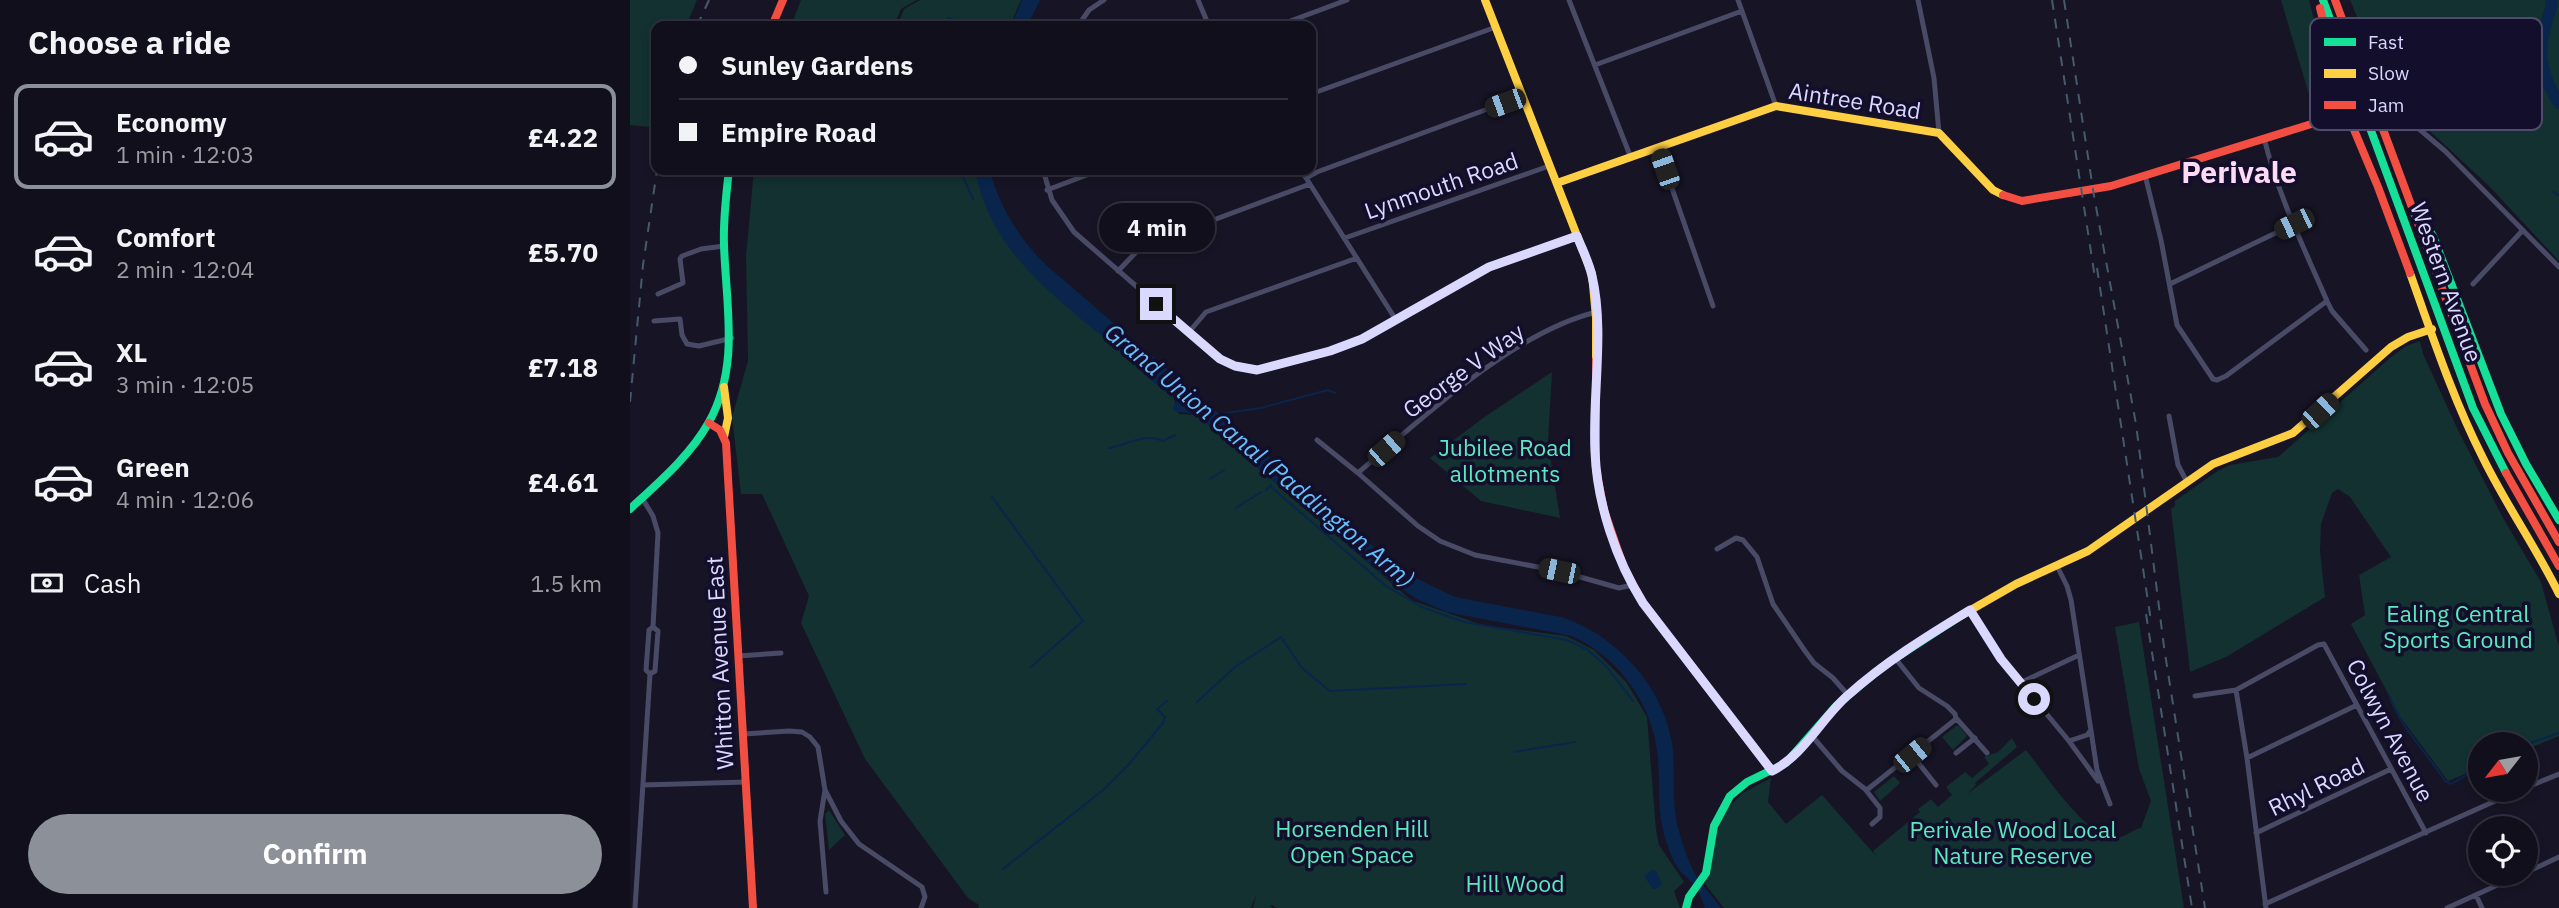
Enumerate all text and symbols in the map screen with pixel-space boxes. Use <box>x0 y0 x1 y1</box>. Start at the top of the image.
legend <box>2310 18 2542 130</box>
text: Choose a ride <box>28 21 231 63</box>
text: Fast <box>2368 30 2404 54</box>
text: Sunley Gardens <box>721 48 913 82</box>
text: Slow <box>2368 61 2409 85</box>
street label: Aintree Road <box>1787 75 1923 125</box>
car <box>1482 86 1529 120</box>
text: Jam <box>2368 93 2404 117</box>
icon: car <box>32 105 95 168</box>
text: Economy <box>116 105 227 139</box>
text: Empire Road <box>721 115 877 149</box>
text: £4.22 <box>528 120 598 154</box>
text: 1 min · 12:03 <box>116 139 254 169</box>
street label: Lynmouth Road <box>1360 145 1522 225</box>
car <box>1649 146 1682 192</box>
district label: Perivale <box>2181 152 2297 191</box>
street label: Western Avenue <box>2404 198 2490 366</box>
callout: 4 min <box>1098 202 1214 252</box>
car <box>2271 205 2318 243</box>
text: 4 min <box>1127 212 1187 242</box>
icon: car <box>32 220 95 283</box>
text: Comfort <box>116 220 215 254</box>
text: £5.70 <box>528 235 598 269</box>
text: 2 min · 12:04 <box>116 254 254 284</box>
route end <box>1140 288 1172 320</box>
water label: Grand Union Canal (Paddington Arm) <box>1098 316 1422 594</box>
street label: George V Way <box>1396 316 1530 424</box>
icon: car <box>32 335 95 398</box>
text: XL <box>116 335 147 369</box>
text: £7.18 <box>528 350 598 384</box>
text: 3 min · 12:05 <box>116 369 254 399</box>
car <box>2298 389 2343 433</box>
car <box>1364 427 1409 471</box>
park label: Jubilee Road allotments <box>1438 432 1572 488</box>
icon: car <box>32 450 95 513</box>
text: Green <box>116 450 190 484</box>
text: £4.61 <box>528 465 598 499</box>
text: 4 min · 12:06 <box>116 484 254 514</box>
street label: Whitton Avenue East <box>698 556 740 770</box>
car <box>1537 556 1582 586</box>
icon: cash <box>28 564 66 602</box>
text: Cash <box>84 566 141 600</box>
text: 1.5 km <box>531 568 602 598</box>
park label: Ealing Central Sports Ground <box>2383 598 2533 654</box>
street label: Colwyn Avenue <box>2341 653 2441 807</box>
route start <box>2018 683 2050 715</box>
north arrow <box>2468 732 2538 802</box>
map controls <box>2468 732 2538 886</box>
car <box>1890 734 1935 776</box>
street label: Rhyl Road <box>2263 750 2369 822</box>
park label: Horsenden Hill Open Space <box>1275 813 1429 869</box>
button: Confirm <box>28 814 602 894</box>
park label: Perivale Wood Local Nature Reserve <box>1910 814 2116 870</box>
button: locate <box>2468 816 2538 886</box>
park label: Hill Wood <box>1465 868 1565 898</box>

